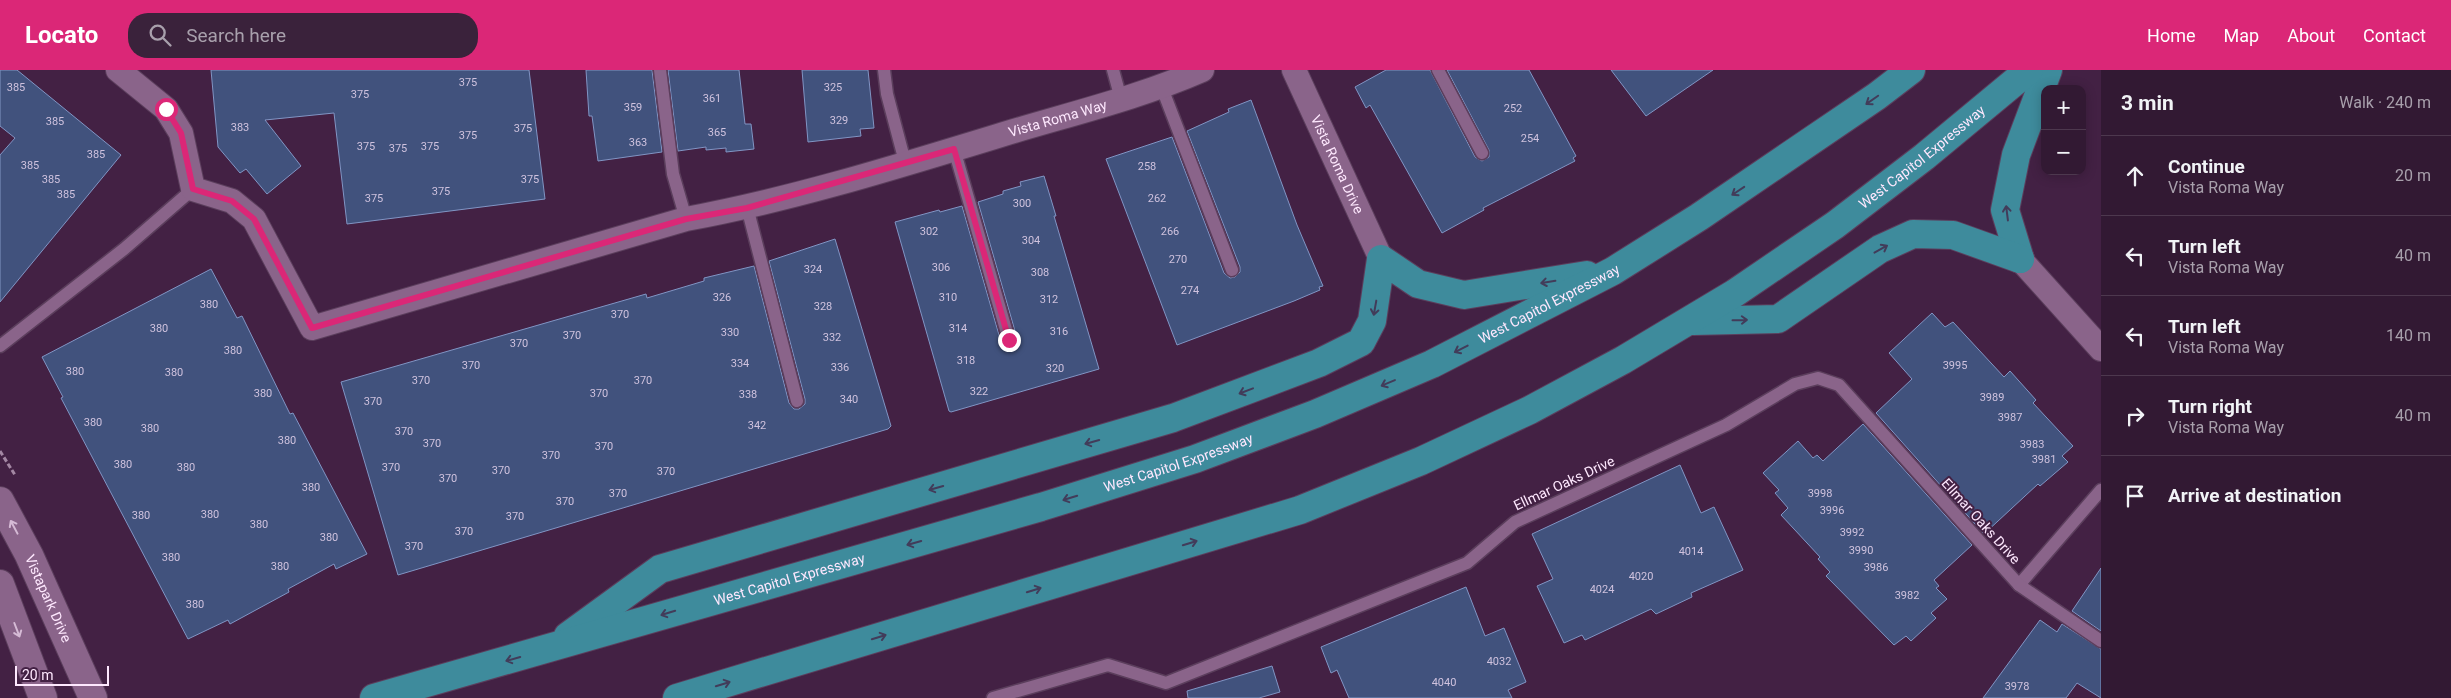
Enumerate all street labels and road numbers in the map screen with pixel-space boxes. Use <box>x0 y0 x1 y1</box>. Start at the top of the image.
street label: Vista Roma Way <box>1007 96 1109 140</box>
street label: West Capitol Expressway <box>1856 102 1988 212</box>
street label: Vista Roma Drive <box>1308 113 1367 216</box>
street label: West Capitol Expressway <box>1476 261 1623 347</box>
street label: West Capitol Expressway <box>1102 430 1255 495</box>
street label: Ellmar Oaks Drive <box>1511 453 1617 513</box>
street label: Ellmar Oaks Drive <box>1938 475 2024 567</box>
street label: West Capitol Expressway <box>712 550 867 608</box>
street label: Vistapark Drive <box>22 552 75 645</box>

